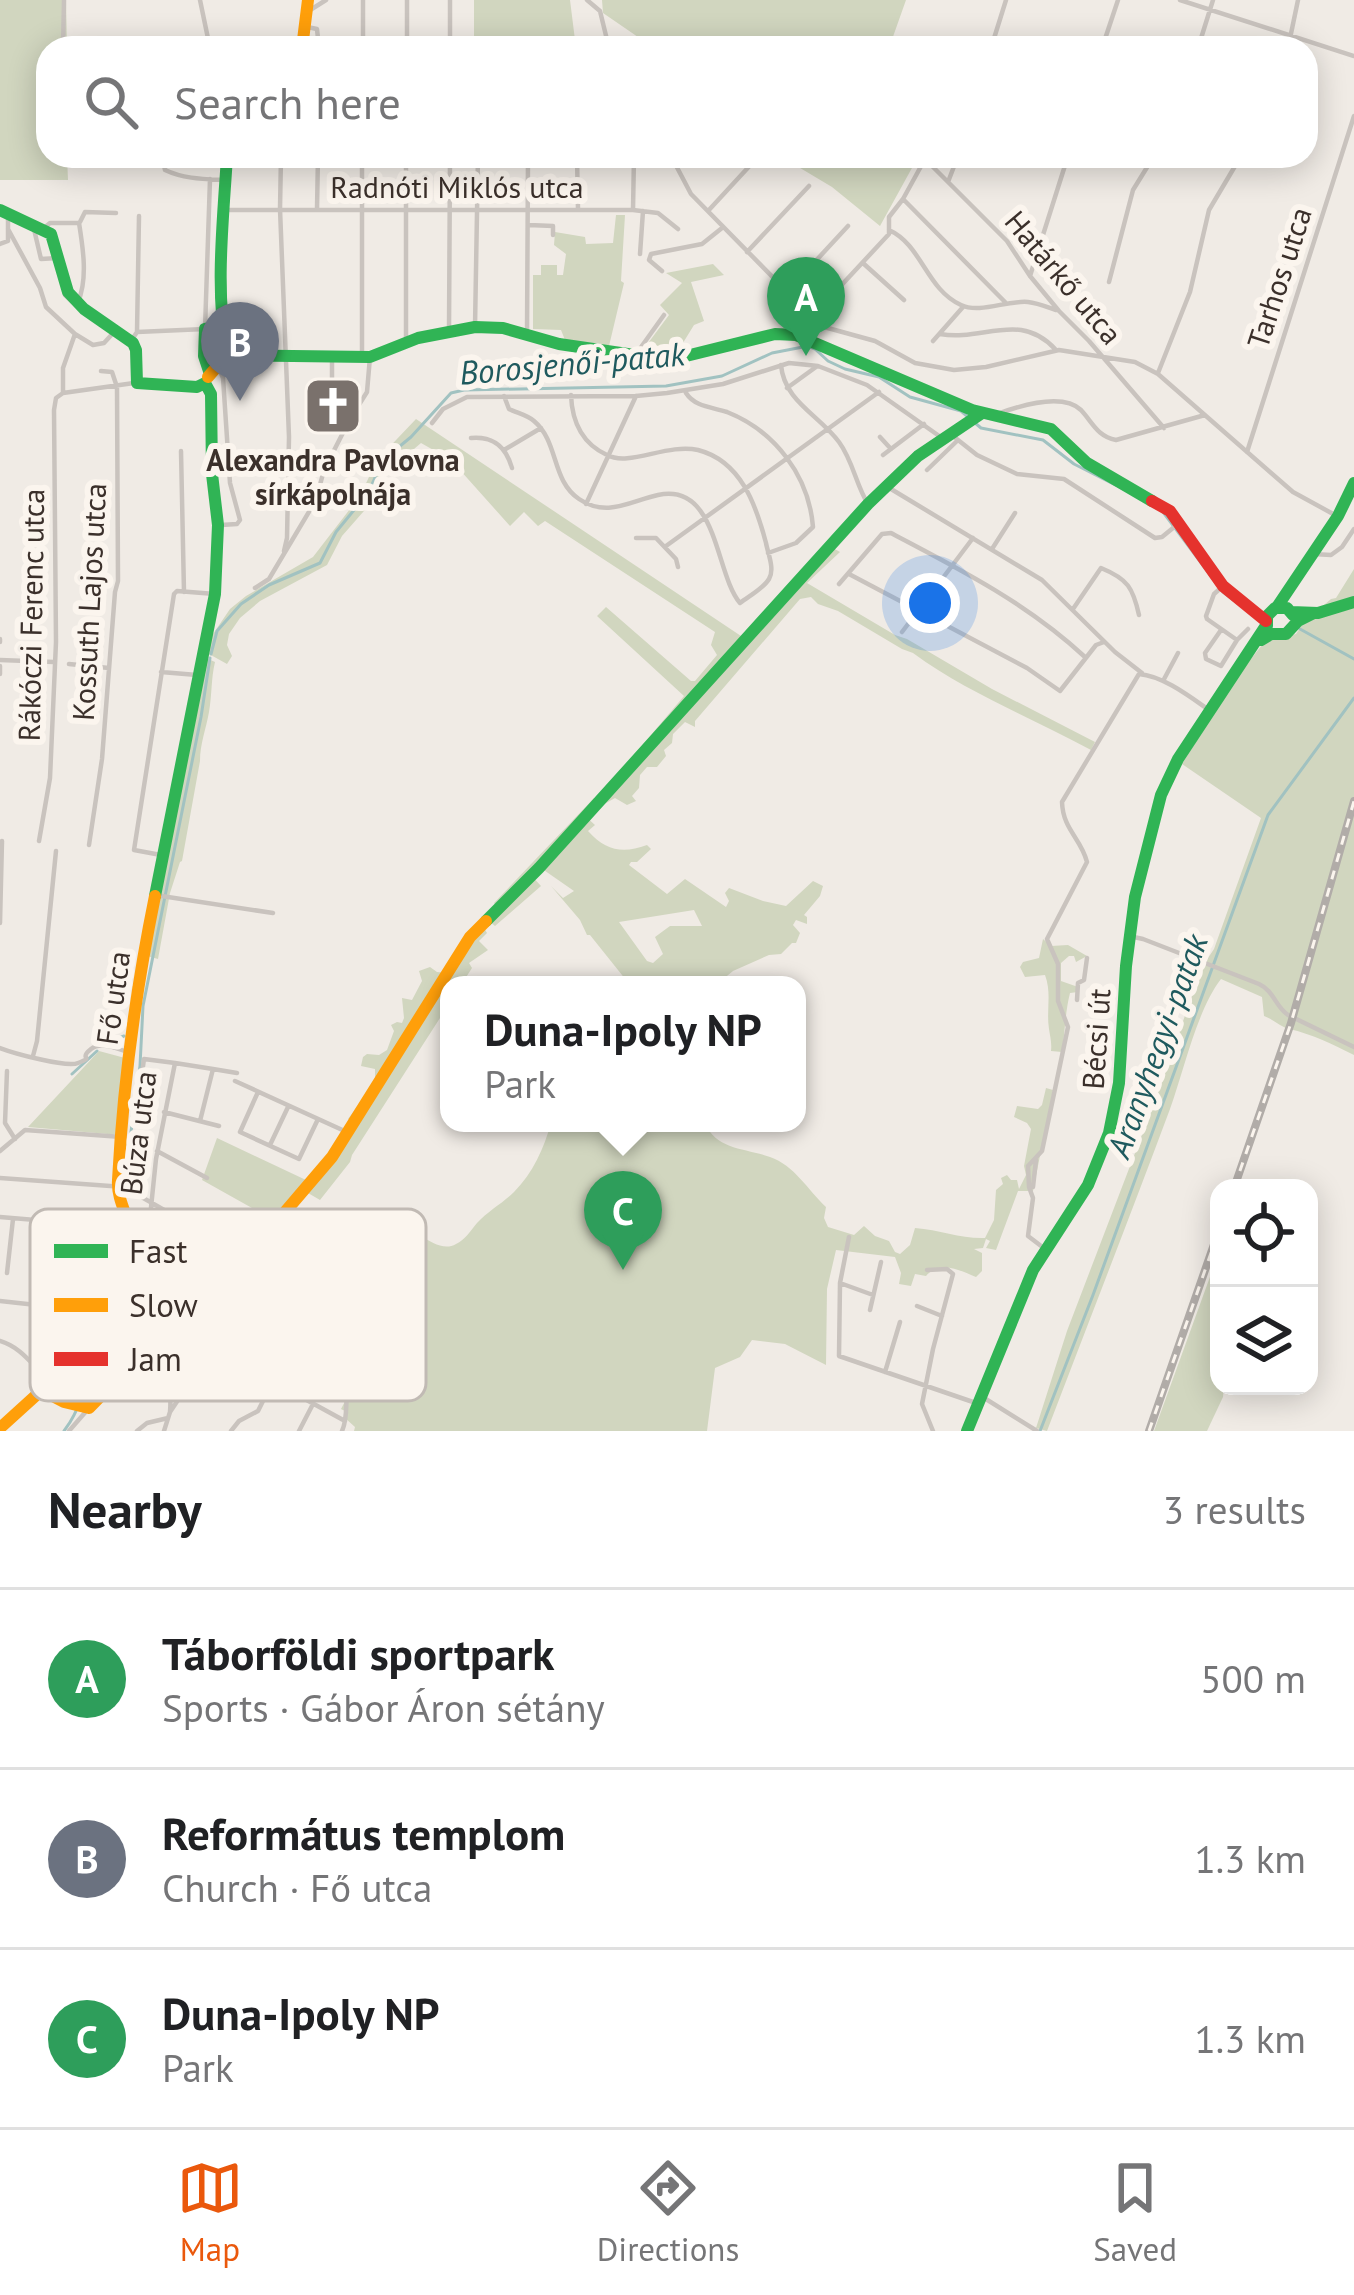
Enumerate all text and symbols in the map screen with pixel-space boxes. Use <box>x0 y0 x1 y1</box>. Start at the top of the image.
search box <box>36 36 1318 168</box>
icon: search <box>78 69 144 135</box>
text: Search here <box>174 73 401 131</box>
street label: Radnóti Miklós utca <box>330 167 584 206</box>
street label: Határkő utca <box>997 202 1131 352</box>
street label: Tarhos utca <box>1237 202 1320 353</box>
pin: A <box>767 257 845 356</box>
pin: B <box>201 302 279 401</box>
water label: Borosjenői-patak <box>457 331 688 394</box>
church icon: Alexandra Pavlovna sírkápolnája <box>302 375 364 437</box>
place label: Alexandra Pavlovna sírkápolnája <box>206 440 460 513</box>
street label: Kossuth Lajos utca <box>63 482 114 722</box>
street label: Rákóczi Ferenc utca <box>9 488 52 742</box>
your location <box>900 573 960 633</box>
water label: Aranyhegyi-patak <box>1096 927 1217 1165</box>
street label: Fő utca <box>87 949 138 1047</box>
popup <box>440 976 806 1132</box>
street label: Bécsi út <box>1073 987 1118 1091</box>
text: Duna-Ipoly NP <box>484 1000 762 1058</box>
text: Park <box>484 1058 556 1109</box>
street label: Búza utca <box>111 1069 164 1197</box>
pin: C <box>584 1171 662 1270</box>
map controls <box>1210 1179 1318 1395</box>
button: locate <box>1210 1179 1318 1287</box>
legend <box>30 1209 426 1401</box>
text: Fast <box>129 1229 188 1272</box>
text: Slow <box>129 1283 198 1326</box>
button: layers <box>1210 1287 1318 1395</box>
text: Jam <box>127 1337 182 1380</box>
text: Nearby <box>48 1476 202 1542</box>
text: 3 results <box>1163 1484 1306 1535</box>
text: Táborföldi sportpark <box>162 1624 554 1682</box>
text: A <box>75 1653 99 1704</box>
text: 500 m <box>1200 1653 1306 1704</box>
text: Sports · Gábor Áron sétány <box>162 1682 605 1733</box>
text: Református templom <box>162 1804 565 1862</box>
text: B <box>75 1833 99 1884</box>
text: 1.3 km <box>1194 1833 1306 1884</box>
text: Church · Fő utca <box>162 1862 432 1913</box>
text: Duna-Ipoly NP <box>162 1984 439 2042</box>
text: C <box>76 2013 98 2064</box>
text: 1.3 km <box>1194 2013 1306 2064</box>
text: Park <box>162 2042 234 2093</box>
tab: Map <box>177 2155 243 2270</box>
tab: Directions <box>597 2155 739 2270</box>
tab: Saved <box>1093 2155 1177 2270</box>

